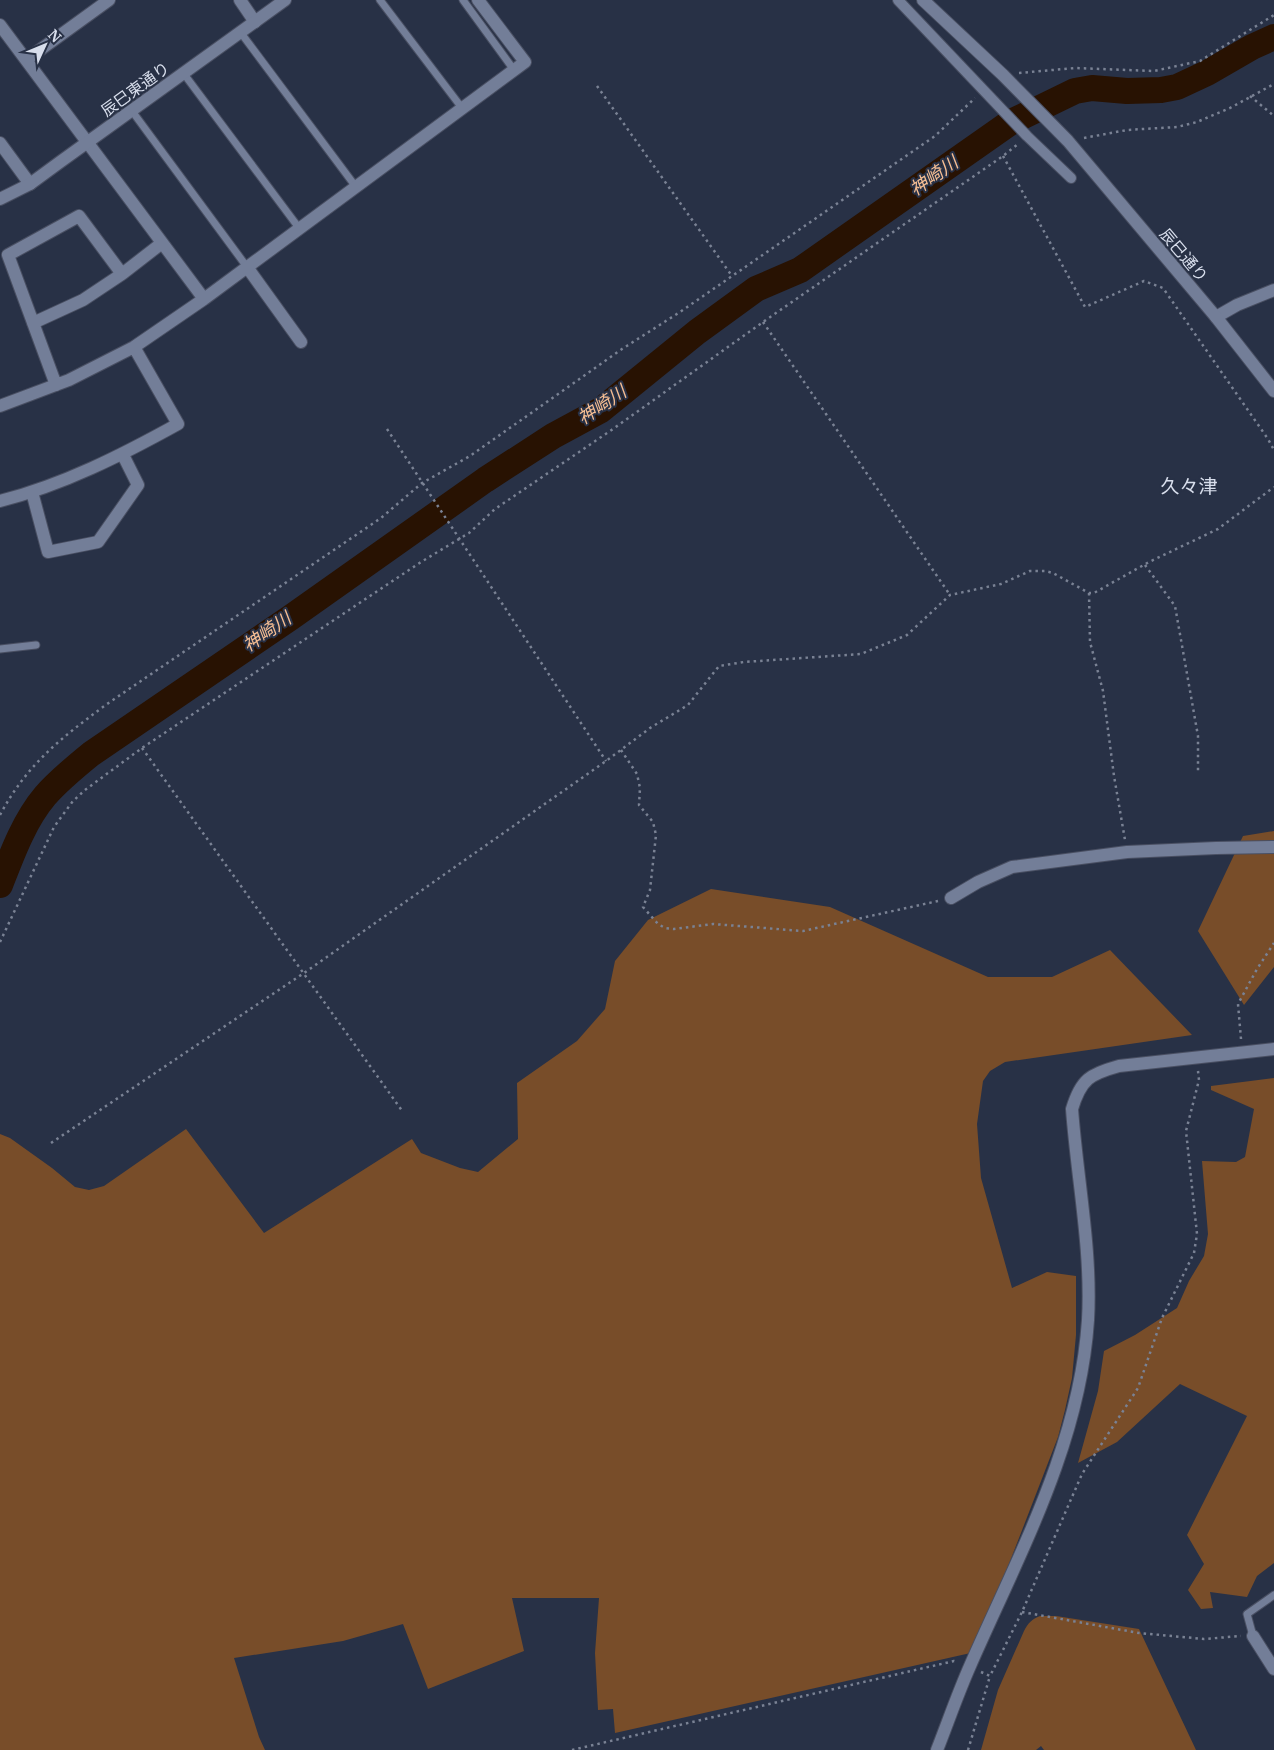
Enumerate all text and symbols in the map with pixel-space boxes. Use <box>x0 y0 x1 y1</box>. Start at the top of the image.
north arrow <box>20 20 70 70</box>
text: N <box>44 26 65 46</box>
street label: 辰巳東通り <box>97 57 173 121</box>
water label: 神崎川 <box>905 150 964 200</box>
street label: 辰巳通り <box>1156 224 1212 286</box>
water label: 神崎川 <box>573 379 632 429</box>
district label: 久々津 <box>1160 474 1218 498</box>
water label: 神崎川 <box>238 606 297 656</box>

